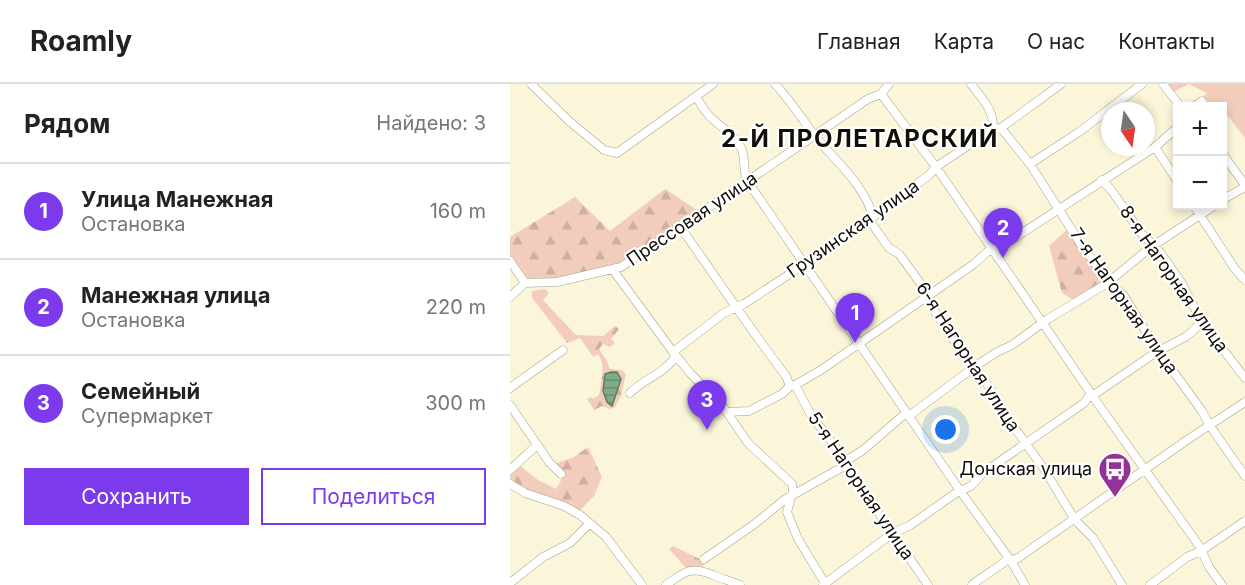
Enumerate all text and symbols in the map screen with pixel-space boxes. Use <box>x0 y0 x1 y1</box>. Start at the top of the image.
text: Roamly <box>30 24 132 58</box>
text: Главная <box>817 29 901 54</box>
text: Карта <box>934 29 994 54</box>
text: О нас <box>1027 29 1085 54</box>
text: Контакты <box>1118 29 1215 54</box>
north arrow <box>1101 102 1155 156</box>
map controls <box>1173 102 1227 210</box>
button: + <box>1173 102 1227 156</box>
text: Рядом <box>24 108 110 139</box>
text: Найдено: 3 <box>376 111 486 135</box>
district label: 2-Й ПРОЛЕТАРСКИЙ <box>721 123 999 153</box>
button: − <box>1173 156 1227 210</box>
street label: Прессовая улица <box>623 167 761 270</box>
street label: Грузинская улица <box>783 175 923 282</box>
text: Улица Манежная <box>81 186 274 212</box>
text: 1 <box>39 199 48 223</box>
text: 160 m <box>430 199 486 223</box>
street label: 8-я Нагорная улица <box>1116 201 1233 356</box>
pin: 2 <box>984 208 1022 258</box>
text: Остановка <box>81 212 185 236</box>
street label: 7-я Нагорная улица <box>1066 224 1183 378</box>
street label: 6-я Нагорная улица <box>912 278 1025 436</box>
text: Манежная улица <box>81 282 271 308</box>
pin: 1 <box>836 294 874 343</box>
text: 2 <box>37 295 50 319</box>
text: 220 m <box>426 295 486 319</box>
text: Остановка <box>81 308 185 332</box>
text: Семейный <box>81 378 200 404</box>
pin: 3 <box>688 380 726 430</box>
text: 3 <box>37 391 50 415</box>
text: 300 m <box>425 391 486 415</box>
text: Супермаркет <box>81 404 213 428</box>
street label: 5-я Нагорная улица <box>804 408 919 564</box>
your location <box>931 415 960 444</box>
bus stop icon: Донская улица <box>1097 451 1133 498</box>
place label: Донская улица <box>959 458 1092 479</box>
button: Сохранить <box>24 468 249 525</box>
button: Поделиться <box>261 468 486 525</box>

